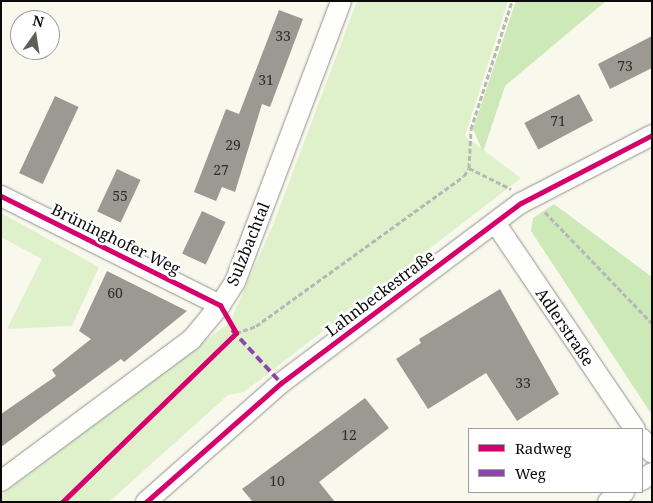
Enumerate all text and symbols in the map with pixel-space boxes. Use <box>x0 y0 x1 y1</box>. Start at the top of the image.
north arrow <box>10 10 60 60</box>
text: N <box>31 10 46 31</box>
house number: 33 <box>275 28 291 44</box>
house number: 73 <box>617 58 633 74</box>
house number: 31 <box>258 72 274 88</box>
house number: 71 <box>550 113 566 129</box>
house number: 29 <box>225 137 241 153</box>
house number: 27 <box>213 162 229 178</box>
house number: 55 <box>112 188 128 204</box>
street label: Brüninghofer Weg <box>48 199 184 279</box>
street label: Sulzbachtal <box>223 199 273 289</box>
street label: Lahnbeckestraße <box>322 246 438 340</box>
street label: Adlerstraße <box>532 284 598 370</box>
house number: 60 <box>107 285 123 301</box>
house number: 33 <box>515 375 531 391</box>
house number: 12 <box>341 427 357 443</box>
legend <box>468 428 643 493</box>
text: Radweg <box>515 438 572 458</box>
text: Weg <box>515 463 546 483</box>
house number: 10 <box>269 473 285 489</box>

